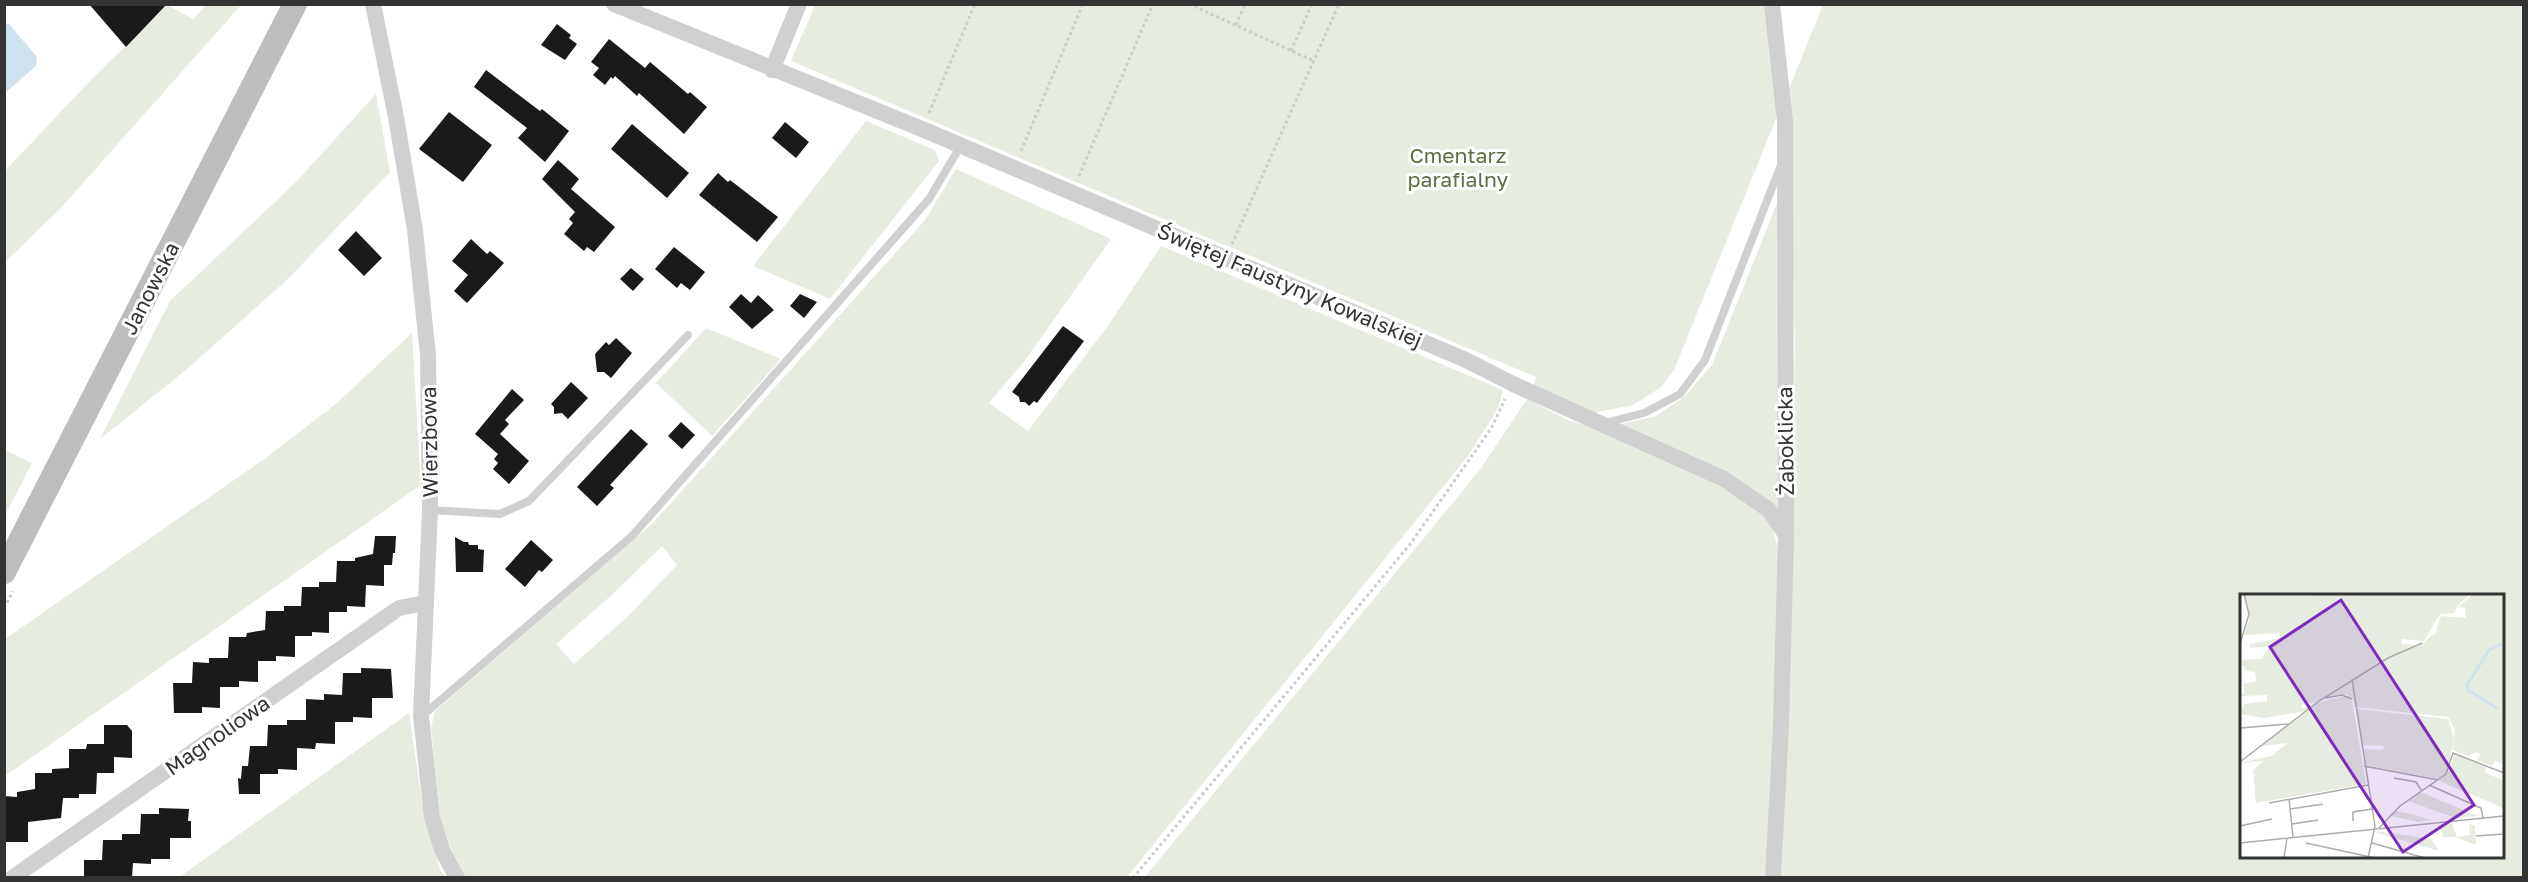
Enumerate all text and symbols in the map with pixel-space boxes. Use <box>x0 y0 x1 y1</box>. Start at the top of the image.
park label: Cmentarz parafialny <box>1408 142 1509 192</box>
street label: Świętej Faustyny Kowalskiej <box>1154 217 1426 353</box>
street label: Janowska <box>116 237 184 339</box>
street label: Wierzbowa <box>415 386 443 498</box>
street label: Żaboklicka <box>1771 386 1799 496</box>
inset map <box>2240 594 2504 858</box>
street label: Magnoliowa <box>160 689 274 781</box>

